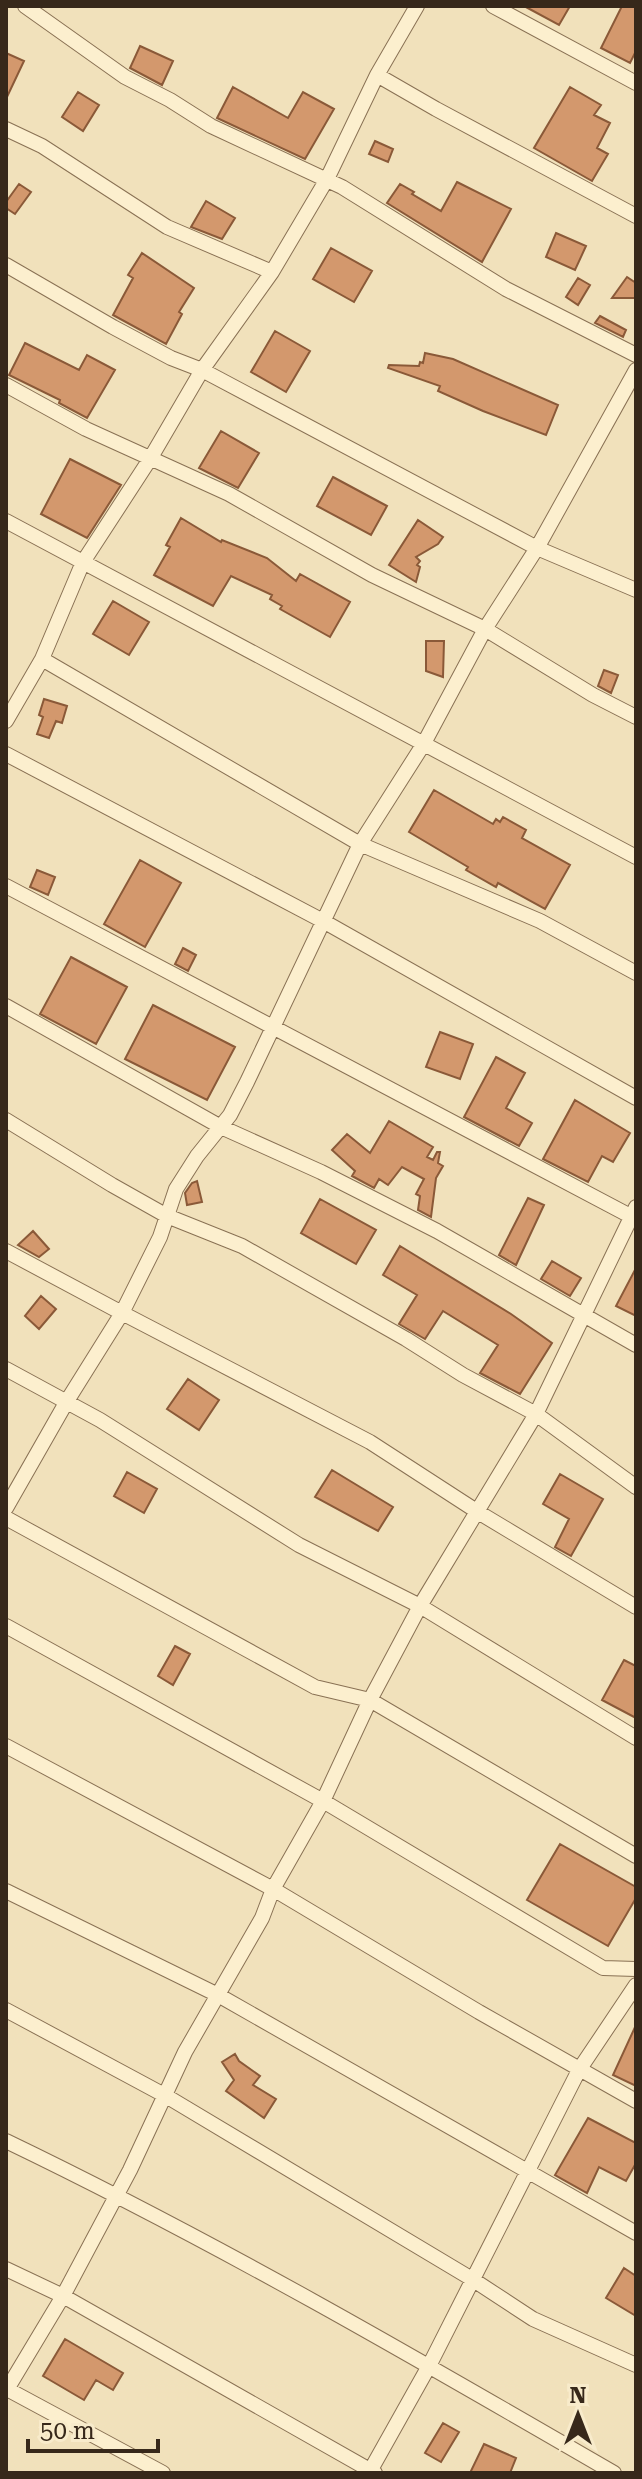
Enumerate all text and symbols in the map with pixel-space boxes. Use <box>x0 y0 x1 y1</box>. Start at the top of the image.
north arrow <box>538 2375 618 2455</box>
text: N <box>570 2383 587 2408</box>
scale bar <box>28 2403 158 2453</box>
text: 50 m <box>40 2417 95 2445</box>

